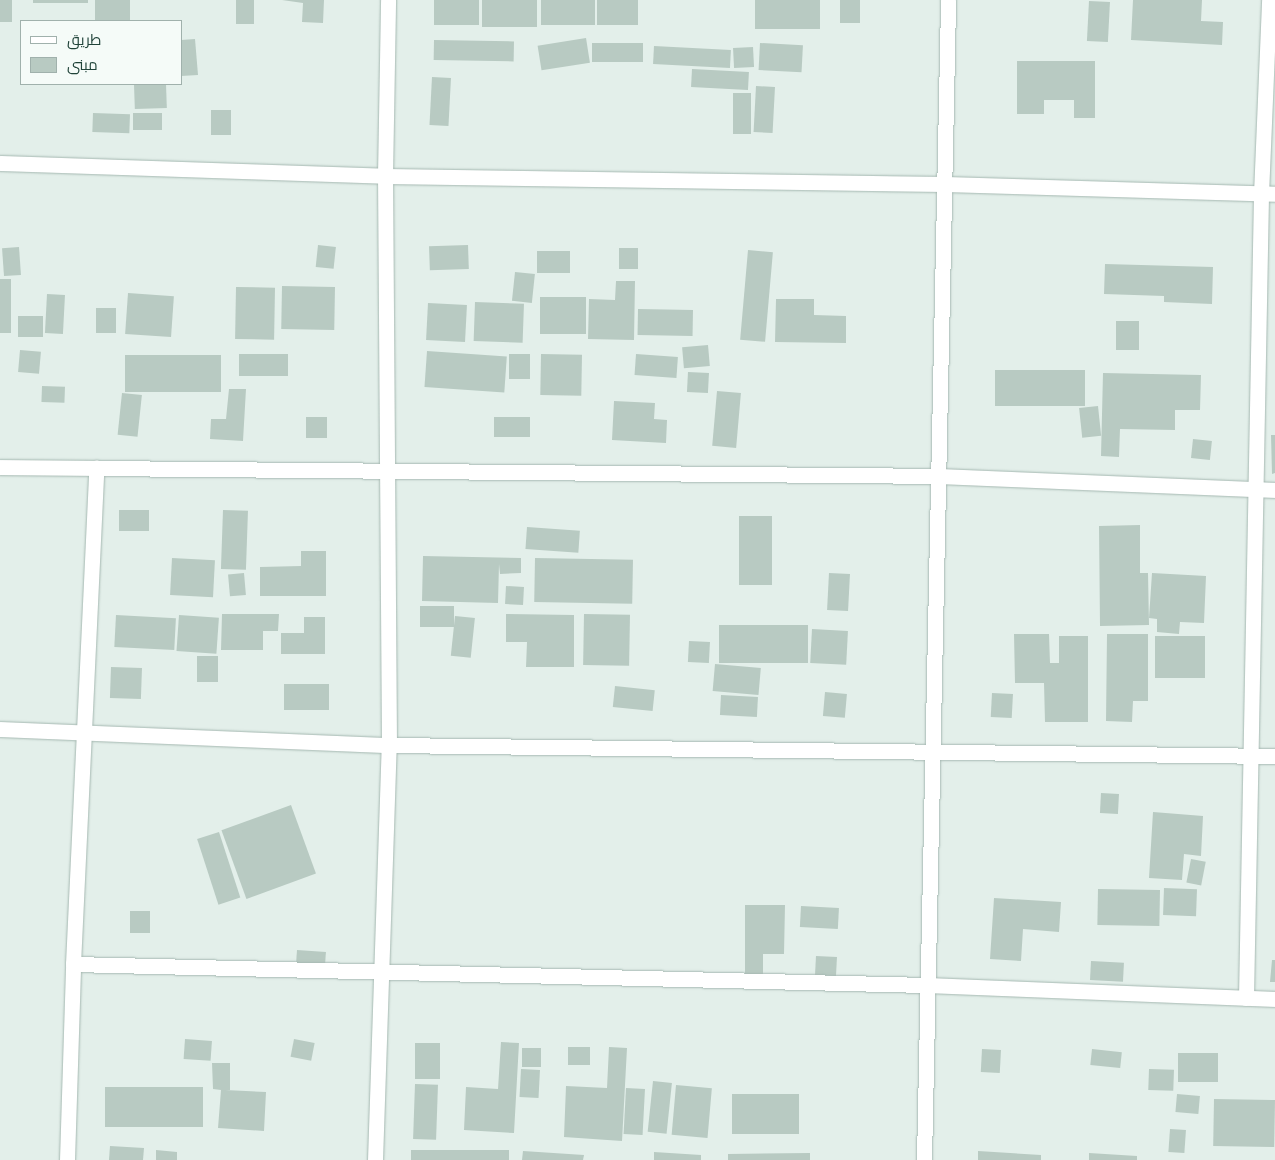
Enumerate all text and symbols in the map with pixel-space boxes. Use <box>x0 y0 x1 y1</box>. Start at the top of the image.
legend <box>20 20 182 85</box>
text: طريق <box>67 30 101 49</box>
text: مبنى <box>67 55 98 74</box>

